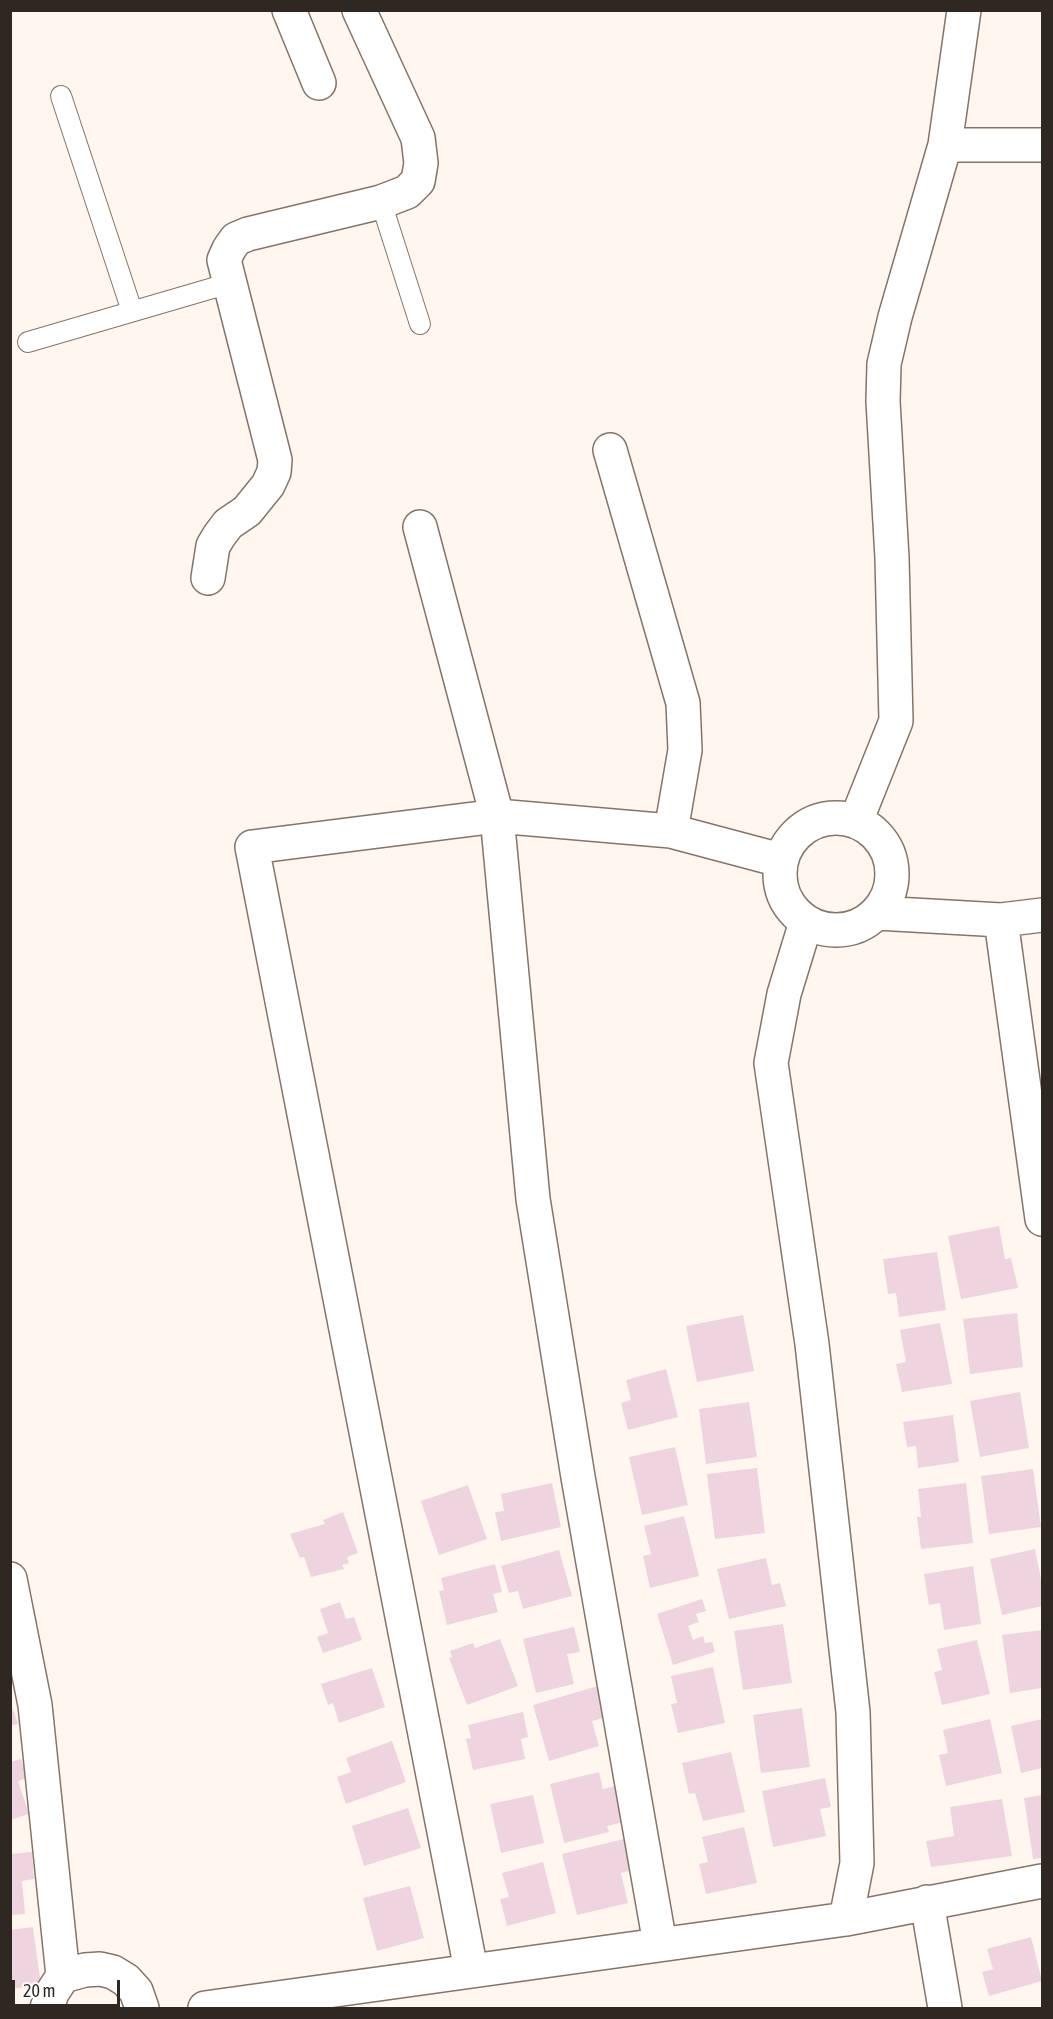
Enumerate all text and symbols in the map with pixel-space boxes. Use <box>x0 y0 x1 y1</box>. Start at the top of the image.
scale bar <box>15 1968 123 2006</box>
text: 20 m <box>23 1980 55 2001</box>

